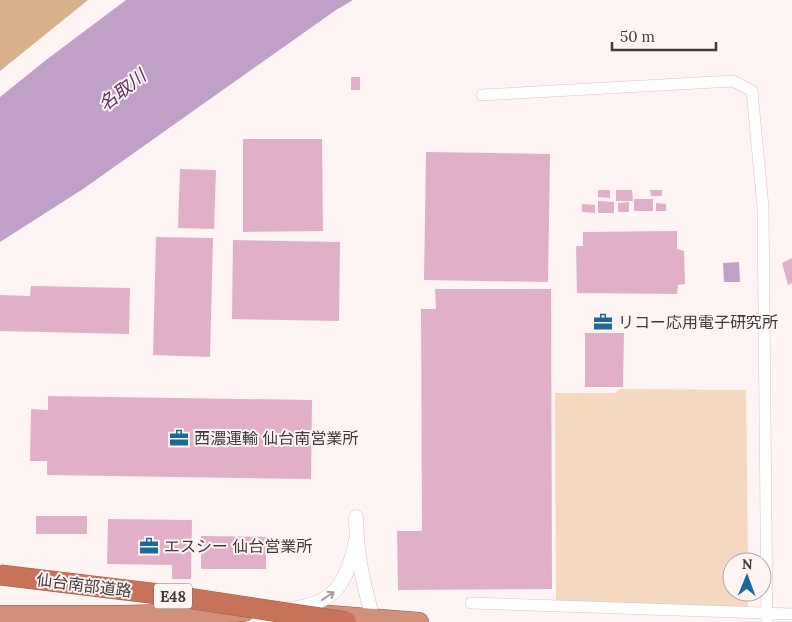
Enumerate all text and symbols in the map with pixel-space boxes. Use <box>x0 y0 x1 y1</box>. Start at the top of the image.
scale bar <box>612 20 716 52</box>
text: 50 m <box>620 27 655 46</box>
water label: 名取川 <box>94 63 152 116</box>
office icon: リコー応用電子研究所 <box>592 311 614 333</box>
place label: リコー応用電子研究所 <box>618 312 778 332</box>
office icon: 西濃運輸 仙台南営業所 <box>168 427 190 449</box>
place label: 西濃運輸 仙台南営業所 <box>194 428 358 448</box>
office icon: エスシー 仙台営業所 <box>138 535 160 557</box>
place label: エスシー 仙台営業所 <box>164 536 312 556</box>
north arrow <box>722 552 772 602</box>
text: N <box>742 555 753 573</box>
street label: 仙台南部道路 <box>35 569 133 601</box>
road number: E48 <box>154 584 192 608</box>
one-way arrow <box>321 591 335 601</box>

